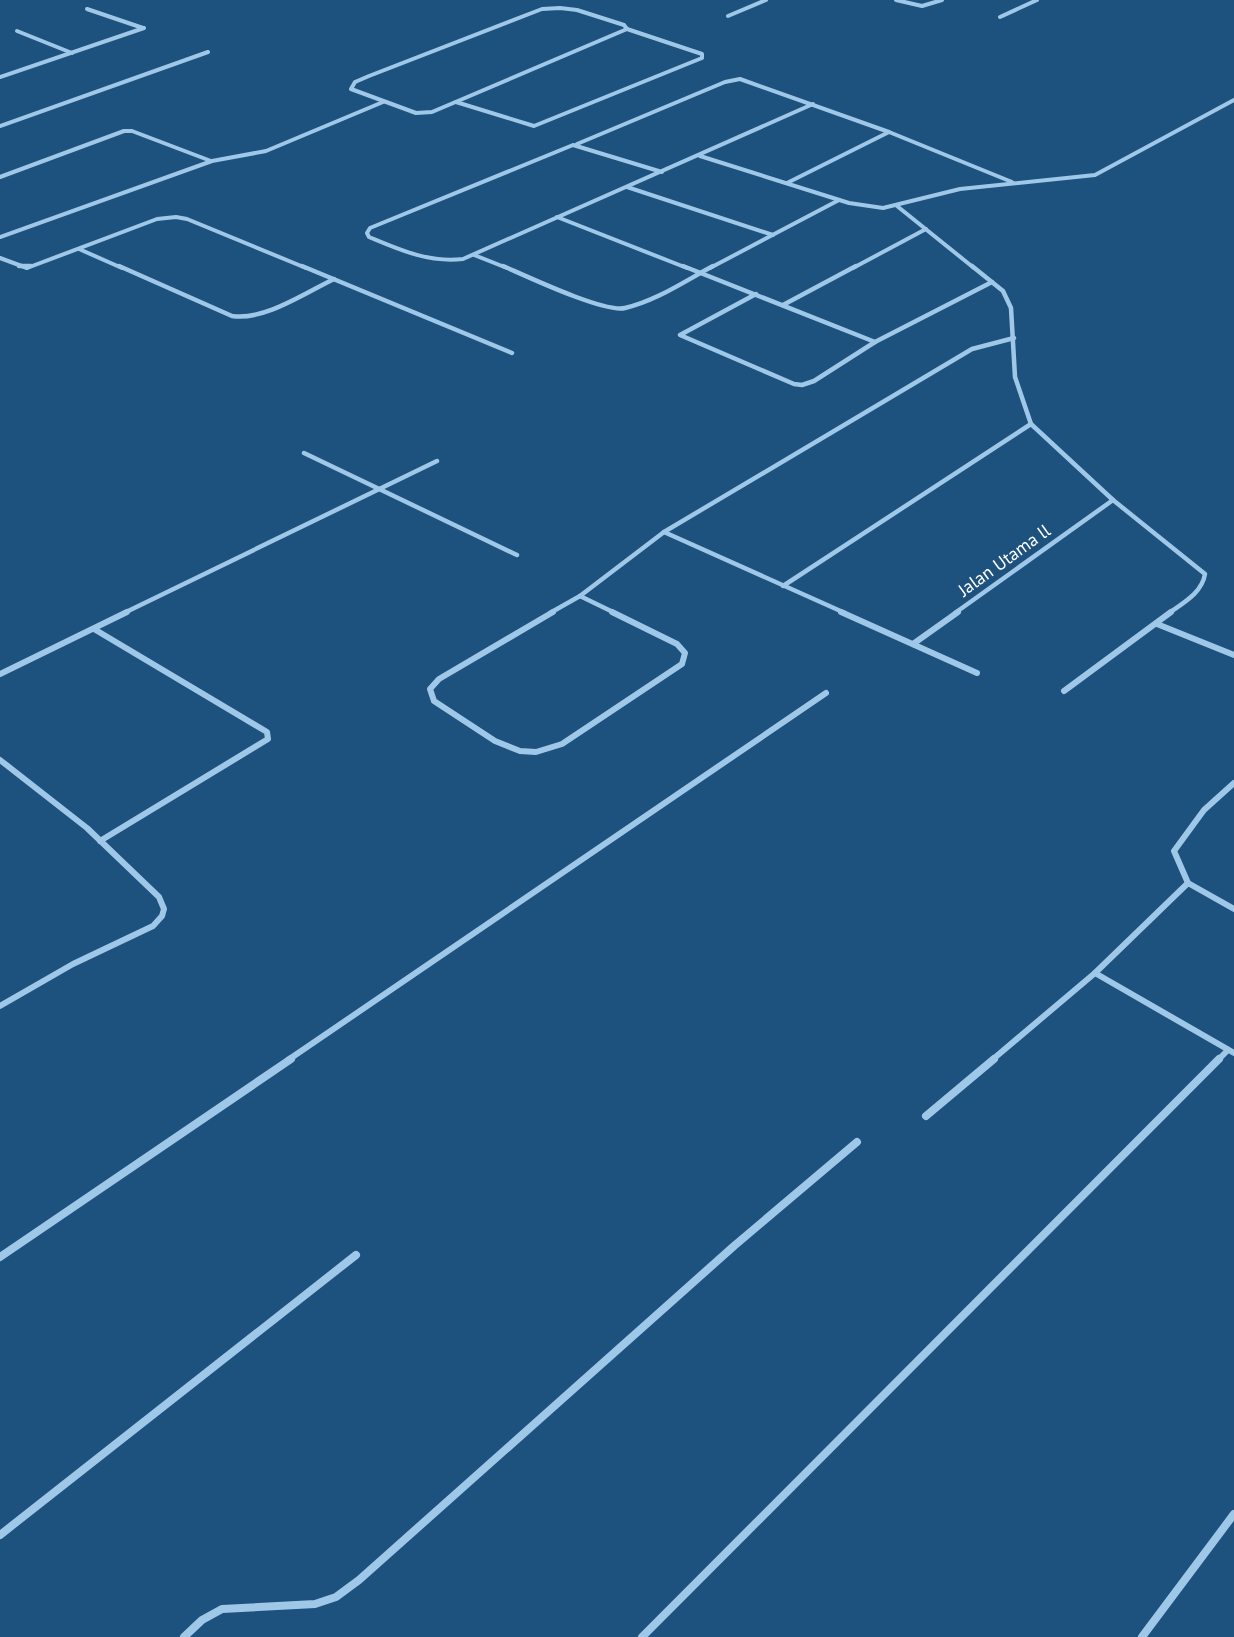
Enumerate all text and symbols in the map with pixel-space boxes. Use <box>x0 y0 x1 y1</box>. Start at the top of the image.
street label: Jalan Utama ll <box>952 518 1055 602</box>

